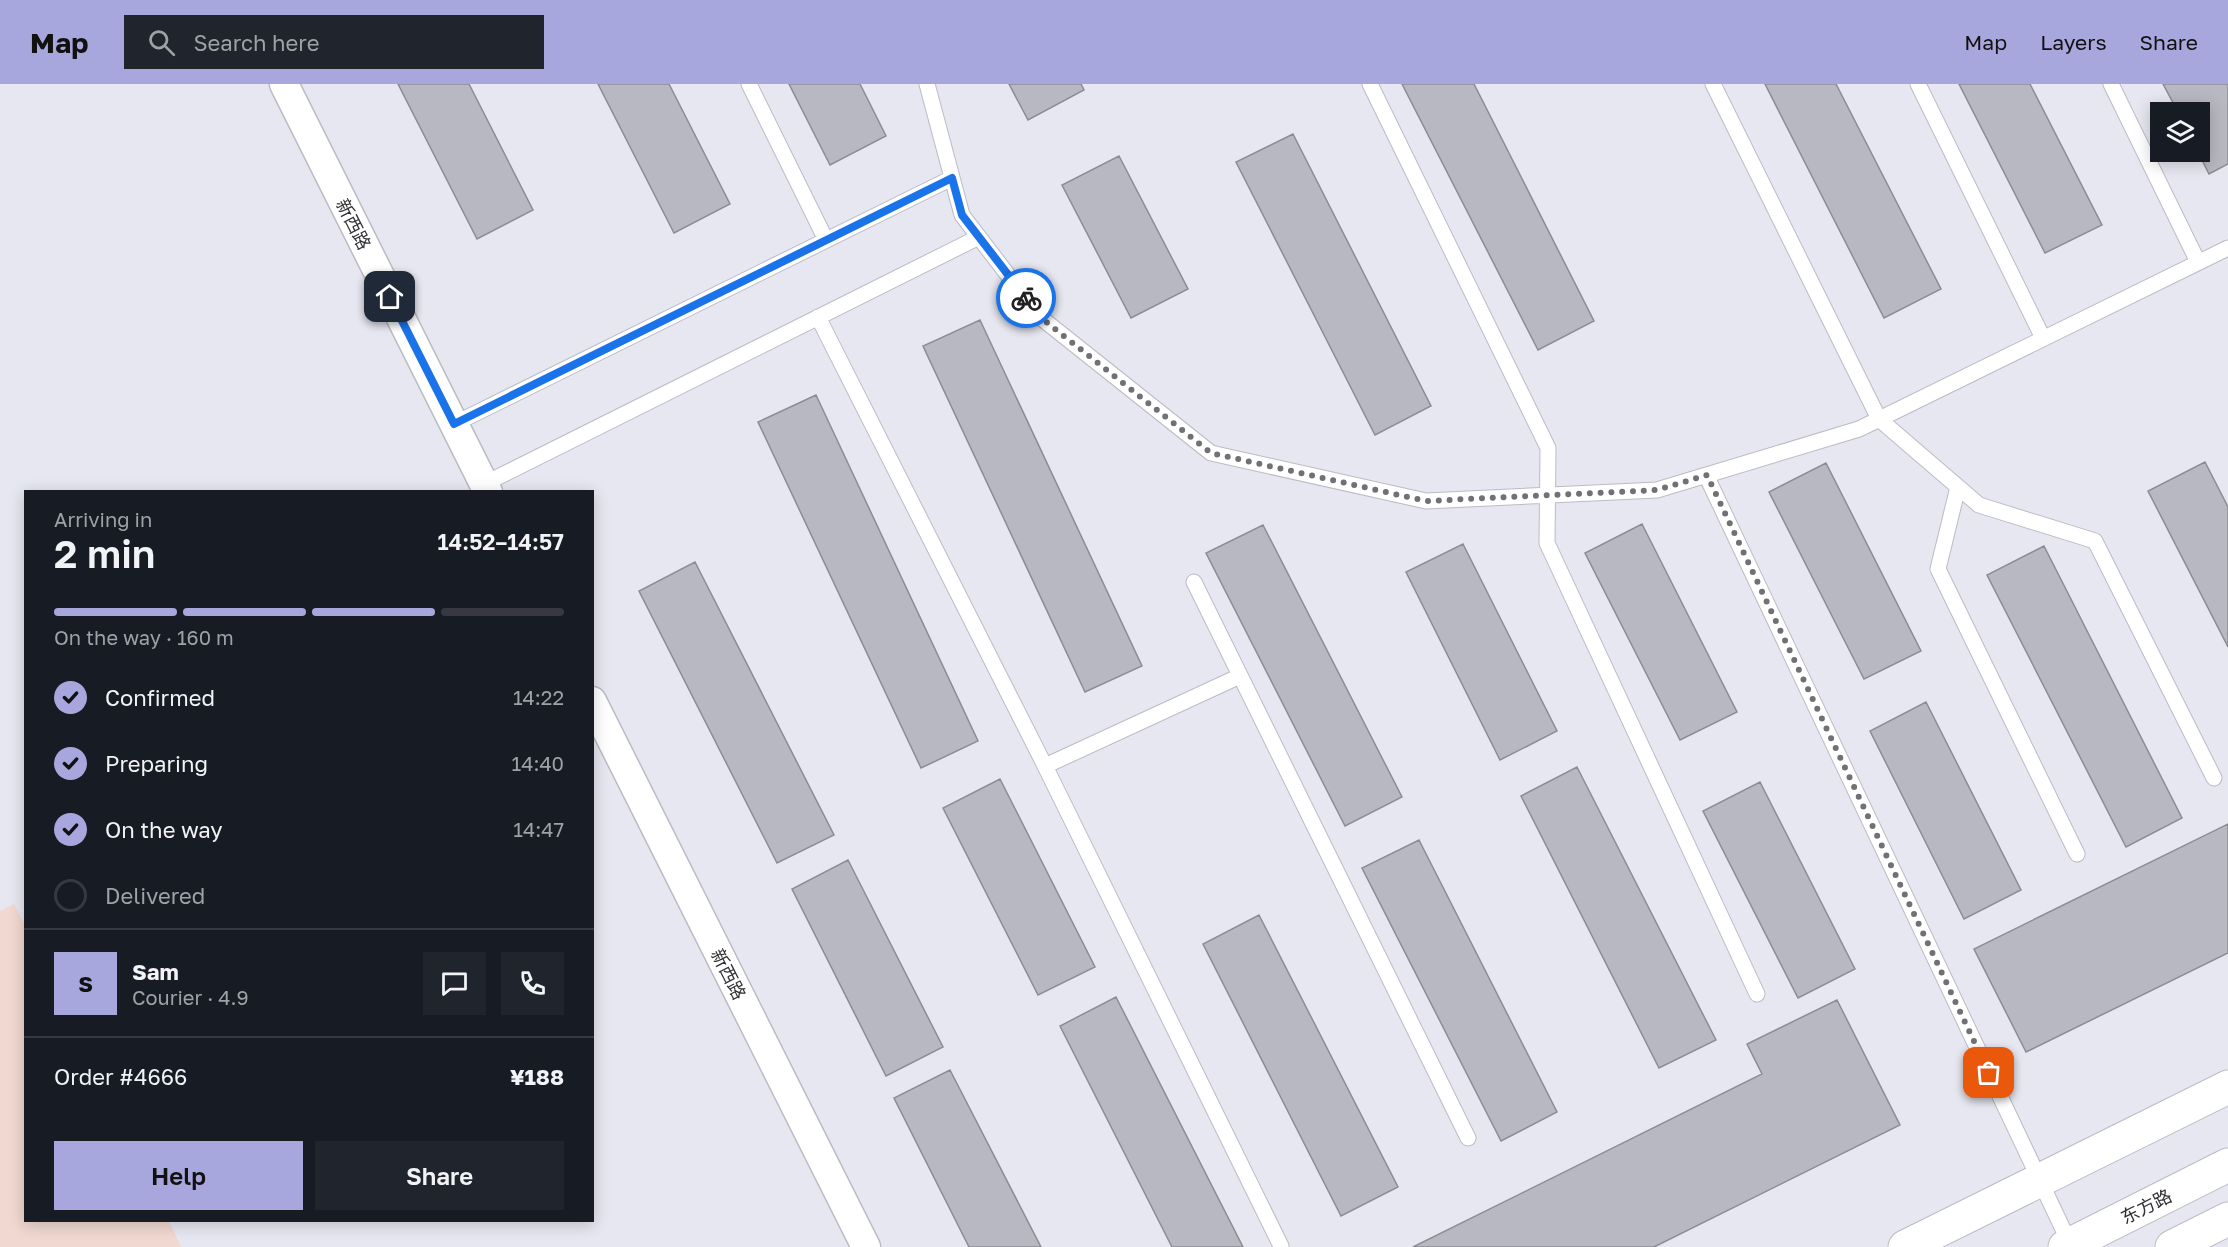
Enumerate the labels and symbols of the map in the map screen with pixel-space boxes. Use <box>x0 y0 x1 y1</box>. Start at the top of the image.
street label: 新西路 <box>332 195 376 253</box>
courier <box>996 268 1056 328</box>
pin <box>364 271 415 322</box>
street label: 新西路 <box>707 945 751 1003</box>
pin <box>1963 1047 2014 1098</box>
street label: 东方路 <box>2117 1184 2175 1228</box>

